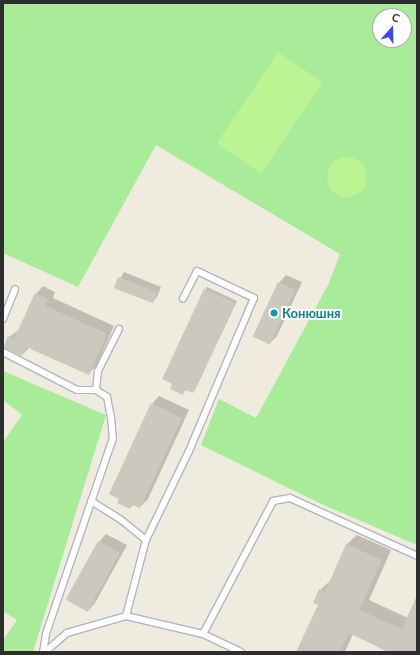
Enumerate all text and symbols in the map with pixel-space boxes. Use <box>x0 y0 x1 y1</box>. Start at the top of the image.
north arrow <box>372 8 412 48</box>
text: С <box>390 10 402 25</box>
place label: Конюшня <box>282 305 341 321</box>
marker: Конюшня <box>269 308 279 318</box>

